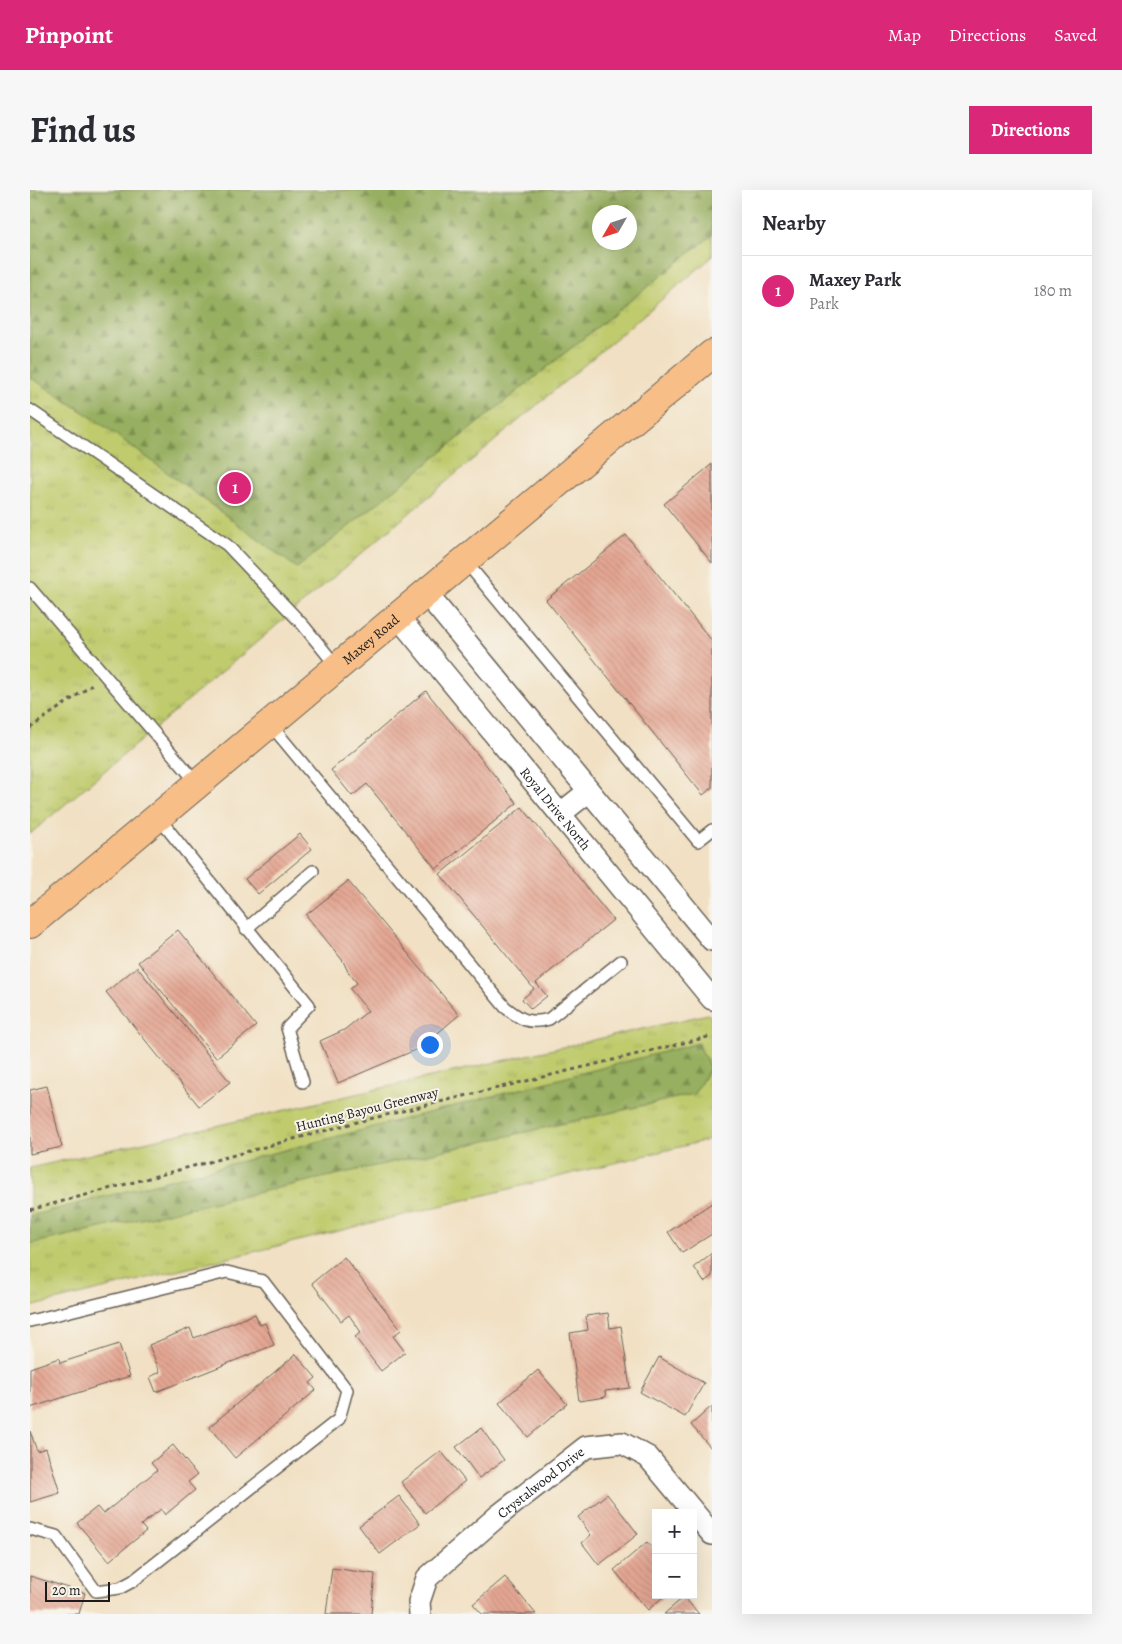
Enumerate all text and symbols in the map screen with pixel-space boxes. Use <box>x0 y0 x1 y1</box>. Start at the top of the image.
text: Pinpoint <box>25 19 113 51</box>
text: Map <box>888 23 921 47</box>
text: Directions <box>949 23 1026 47</box>
text: Saved <box>1054 23 1097 47</box>
text: Find us <box>30 106 136 154</box>
button: Directions <box>969 106 1092 154</box>
north arrow <box>592 205 637 250</box>
text: Nearby <box>762 209 825 237</box>
text: Maxey Park <box>809 267 901 293</box>
text: 1 <box>775 280 781 302</box>
text: 180 m <box>1034 280 1072 302</box>
text: Park <box>809 293 839 315</box>
pin: 1 <box>219 469 251 507</box>
street label: Maxey Road <box>338 610 404 669</box>
street label: Royal Drive North <box>515 763 595 855</box>
your location <box>417 1032 443 1058</box>
street label: Hunting Bayou Greenway <box>294 1082 441 1136</box>
street label: Crystalwood Drive <box>493 1443 589 1523</box>
map controls <box>652 1509 697 1599</box>
button: + <box>652 1509 697 1554</box>
button: − <box>652 1554 697 1599</box>
scale bar <box>45 1579 110 1602</box>
text: 20 m <box>52 1581 81 1600</box>

